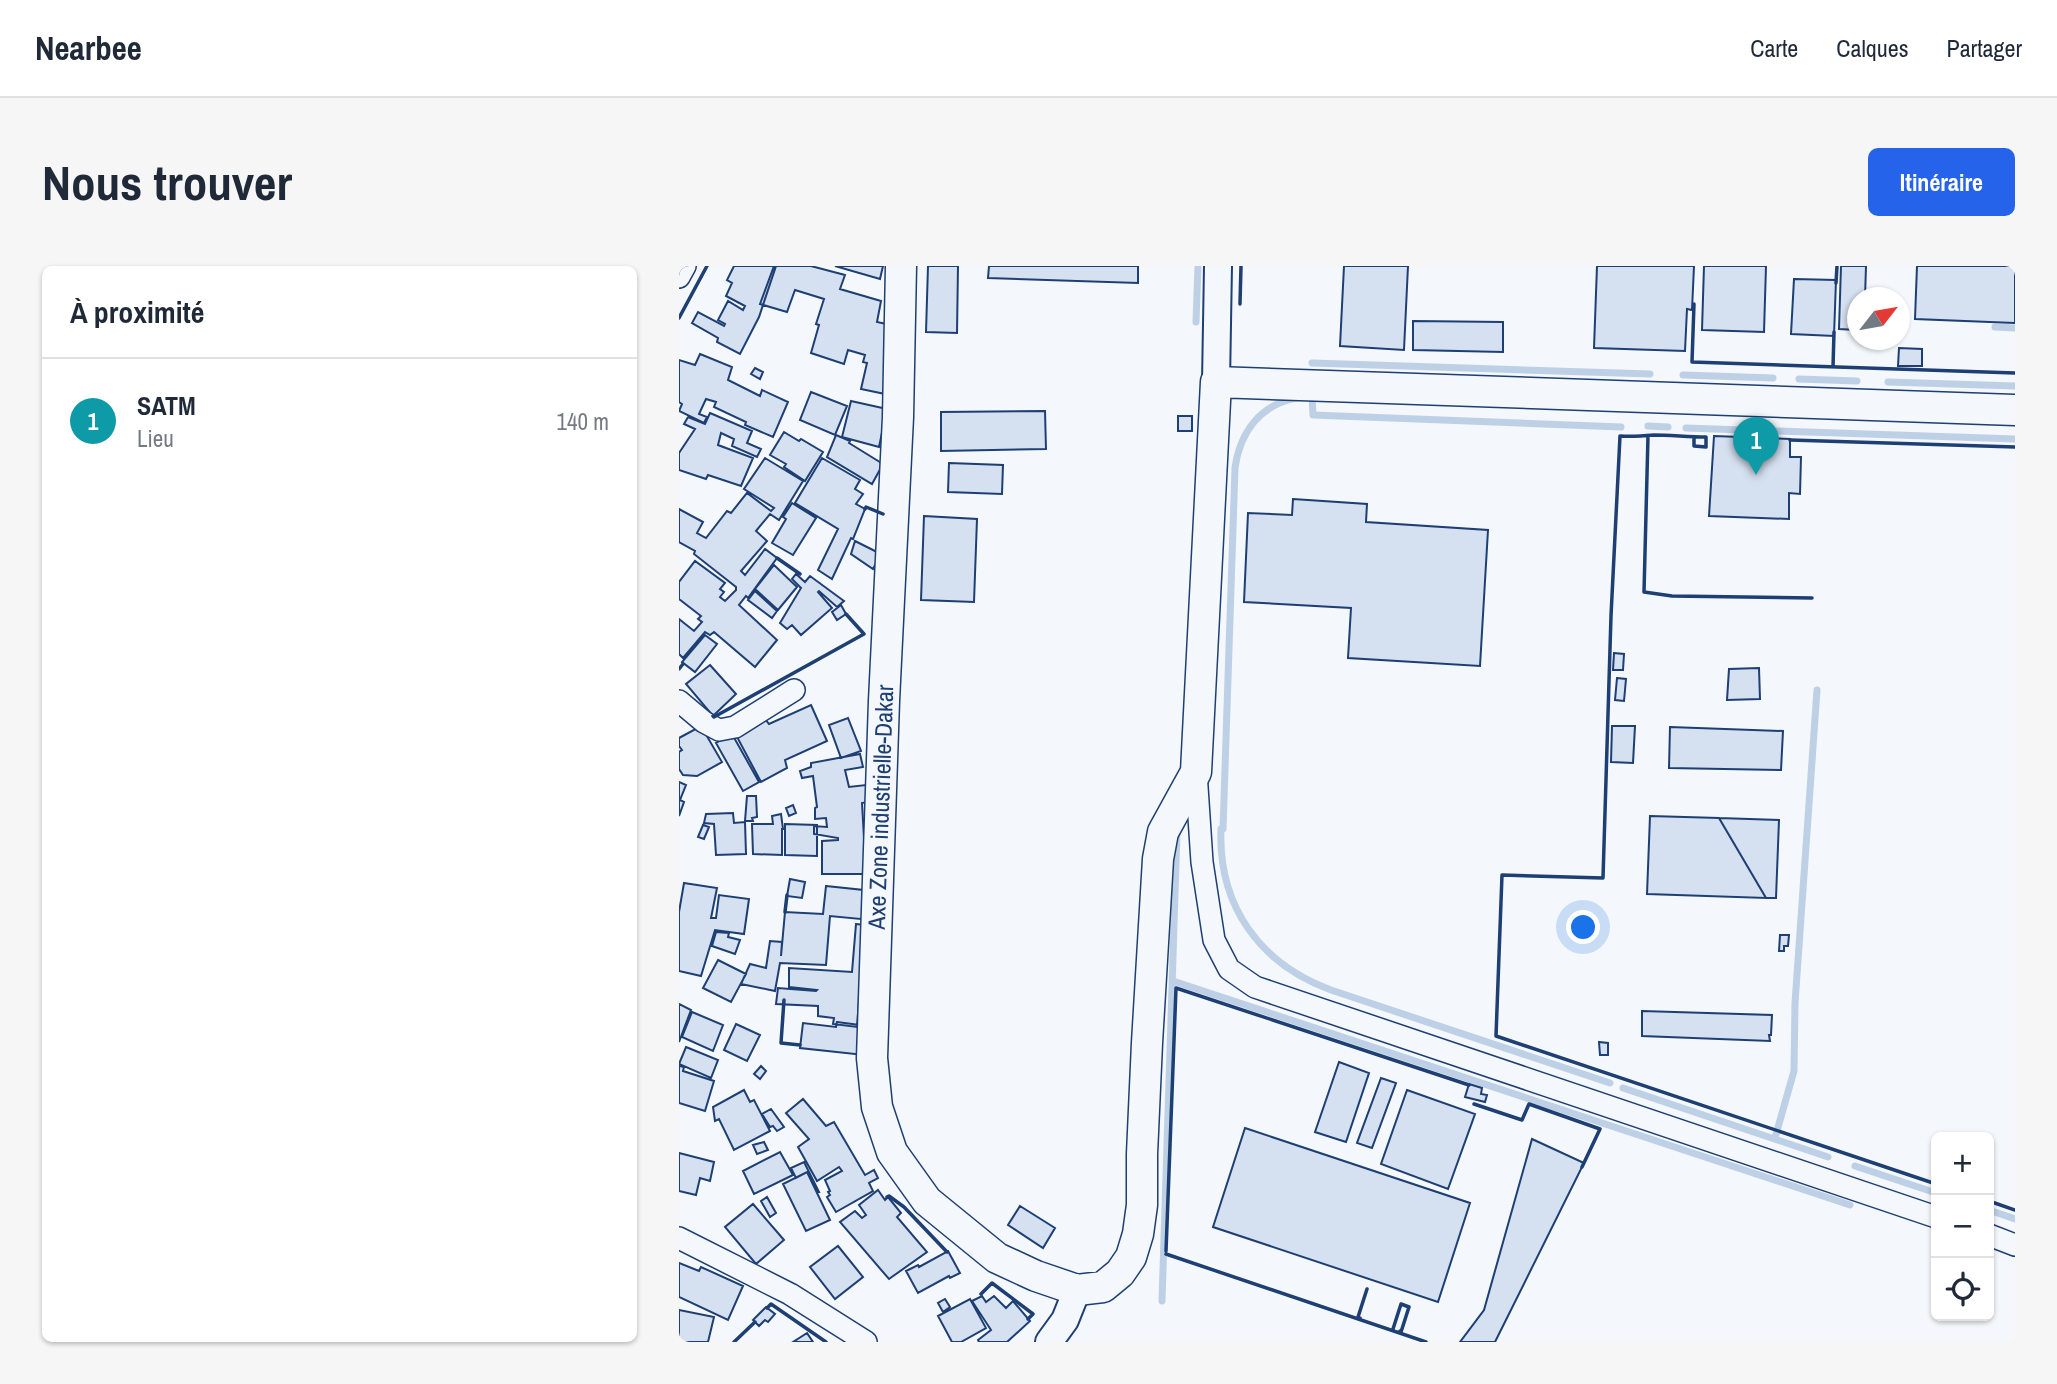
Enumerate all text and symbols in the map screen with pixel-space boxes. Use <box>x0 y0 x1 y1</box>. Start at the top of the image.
text: Nearbee <box>35 26 142 70</box>
text: Carte <box>1750 32 1798 64</box>
text: Calques <box>1836 32 1909 64</box>
text: Partager <box>1947 32 2022 64</box>
button: Itinéraire <box>1868 148 2015 216</box>
text: Nous trouver <box>42 149 292 215</box>
north arrow <box>1847 287 1910 350</box>
text: À proximité <box>70 292 204 332</box>
text: SATM <box>137 388 196 423</box>
text: 1 <box>88 406 98 437</box>
text: 140 m <box>557 406 609 437</box>
pin: 1 <box>1733 417 1779 475</box>
text: Lieu <box>137 423 174 454</box>
street label: Axe Zone industrielle-Dakar <box>860 684 900 931</box>
your location <box>1566 910 1600 944</box>
map controls <box>1931 1132 1994 1321</box>
button: + <box>1931 1132 1994 1195</box>
button: − <box>1931 1195 1994 1258</box>
button: locate <box>1931 1258 1994 1321</box>

